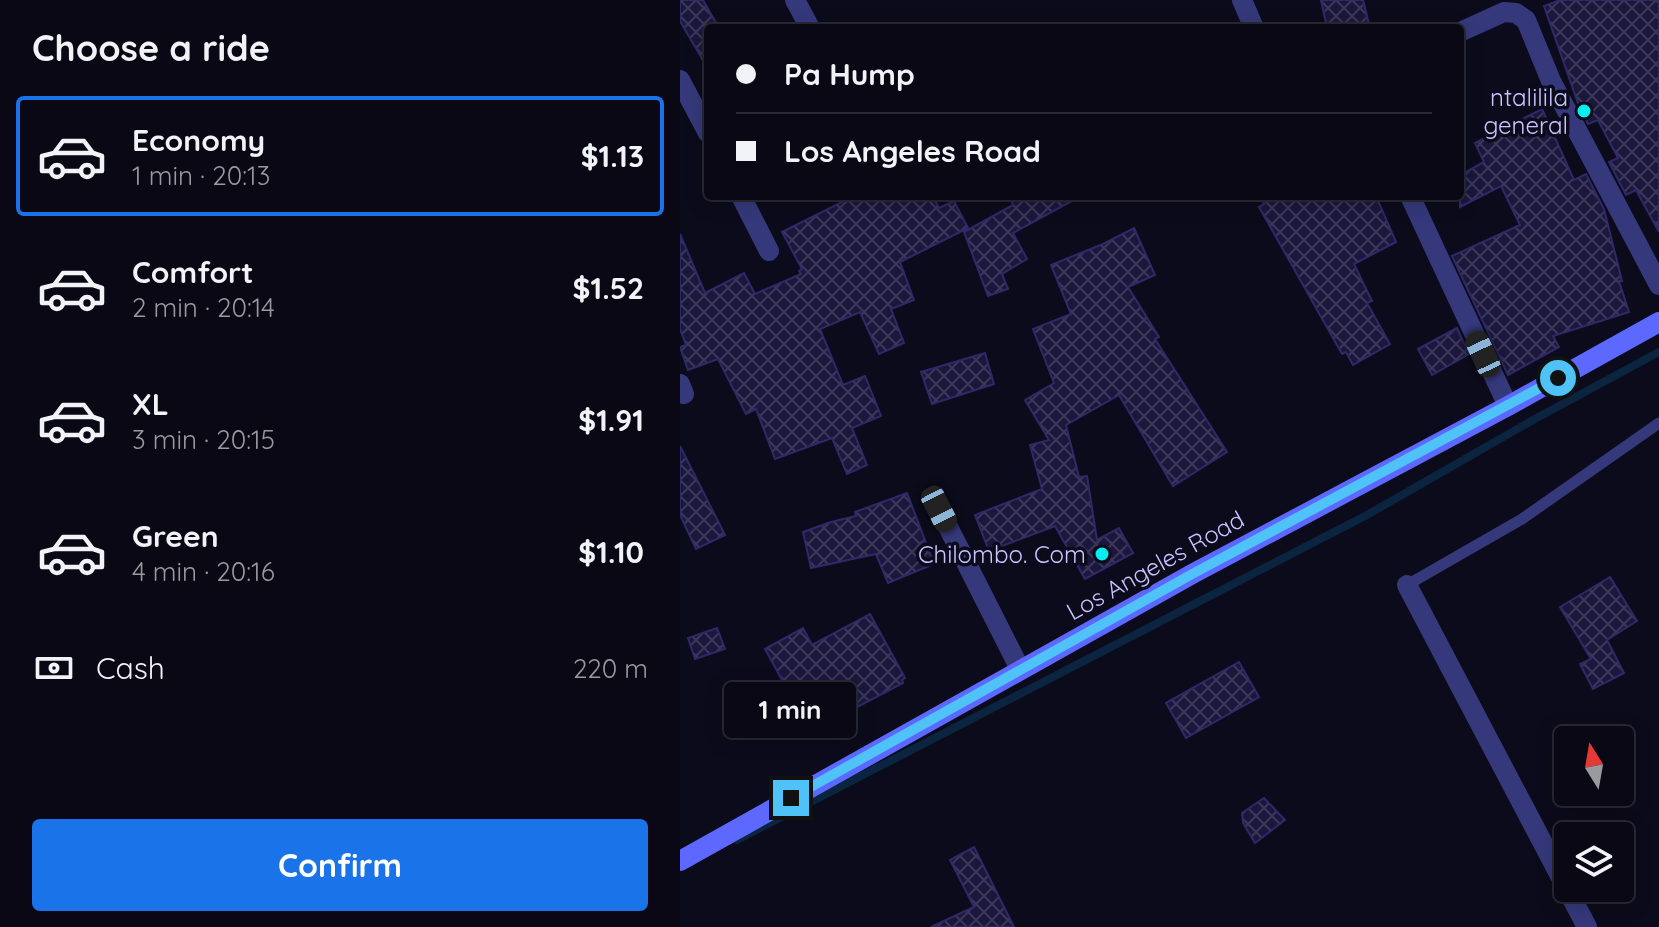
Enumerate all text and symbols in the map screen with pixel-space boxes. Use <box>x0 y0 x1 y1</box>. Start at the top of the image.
text: Choose a ride <box>32 25 270 70</box>
text: Pa Hump <box>784 55 915 93</box>
place label: ntalilila general <box>1483 82 1568 140</box>
marker: ntalilila general <box>1575 102 1593 120</box>
icon: car <box>36 120 108 192</box>
text: Economy <box>132 121 265 159</box>
text: Los Angeles Road <box>784 132 1041 170</box>
text: $1.13 <box>581 137 644 175</box>
text: 1 min · 20:13 <box>132 159 270 192</box>
icon: car <box>36 252 108 324</box>
text: Comfort <box>132 253 253 291</box>
text: $1.52 <box>573 269 644 307</box>
text: 2 min · 20:14 <box>132 291 275 324</box>
car <box>1462 327 1504 381</box>
route start <box>1540 360 1576 396</box>
icon: car <box>36 384 108 456</box>
text: XL <box>132 385 169 423</box>
text: $1.91 <box>578 401 644 439</box>
text: 3 min · 20:15 <box>132 423 275 456</box>
car <box>917 482 961 536</box>
street label: Los Angeles Road <box>1061 504 1249 626</box>
icon: car <box>36 516 108 588</box>
text: Green <box>132 517 219 555</box>
text: $1.10 <box>578 533 644 571</box>
place label: Chilombo. Com <box>918 539 1086 569</box>
marker: Chilombo. Com <box>1093 545 1111 563</box>
text: 4 min · 20:16 <box>132 555 275 588</box>
icon: cash <box>32 646 76 690</box>
text: Cash <box>96 649 165 687</box>
text: 220 m <box>573 652 648 685</box>
callout: 1 min <box>725 682 857 738</box>
text: 1 min <box>759 693 822 726</box>
north arrow <box>1554 726 1634 806</box>
map controls <box>1554 726 1634 902</box>
route end <box>773 780 809 816</box>
button: Confirm <box>32 819 648 911</box>
button: layers <box>1554 822 1634 902</box>

